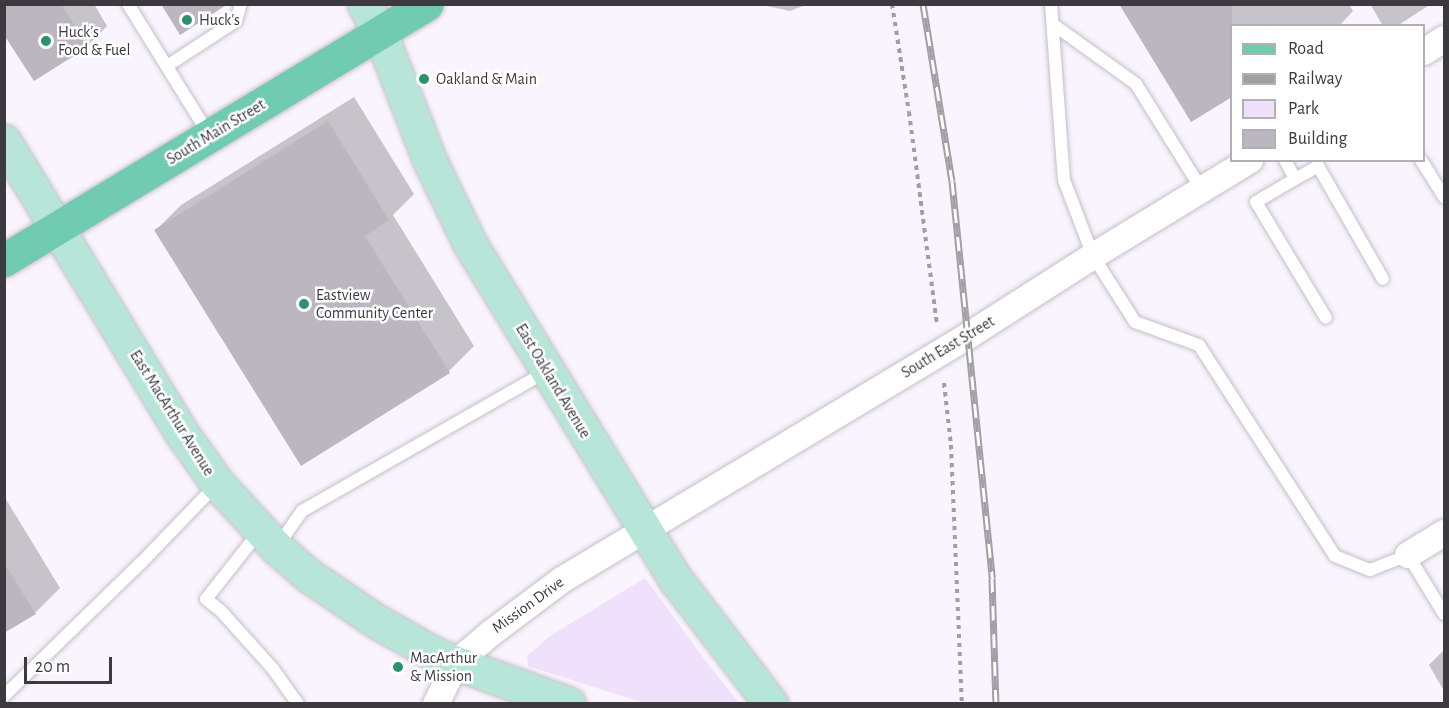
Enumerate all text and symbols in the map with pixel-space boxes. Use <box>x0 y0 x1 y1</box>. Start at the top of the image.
place label: Huck's <box>199 10 240 30</box>
marker: Huck's <box>180 13 194 27</box>
place label: Huck's Food & Fuel <box>58 22 130 60</box>
legend <box>1230 24 1425 162</box>
marker: Huck's Food & Fuel <box>39 34 53 48</box>
text: Road <box>1288 40 1324 58</box>
place label: Oakland & Main <box>436 69 537 89</box>
text: Railway <box>1288 70 1342 88</box>
marker: Oakland & Main <box>417 72 431 86</box>
street label: South Main Street <box>163 95 269 169</box>
text: Park <box>1288 100 1319 118</box>
text: Building <box>1288 130 1347 148</box>
place label: Eastview Community Center <box>316 285 433 323</box>
marker: Eastview Community Center <box>297 297 311 311</box>
street label: South East Street <box>898 312 998 382</box>
street label: East Oakland Avenue <box>511 320 595 442</box>
street label: East MacArthur Avenue <box>126 347 218 479</box>
street label: Mission Drive <box>488 573 568 637</box>
scale bar <box>27 645 116 683</box>
place label: MacArthur & Mission <box>410 648 477 686</box>
text: 20 m <box>35 658 70 676</box>
marker: MacArthur & Mission <box>391 660 405 674</box>

